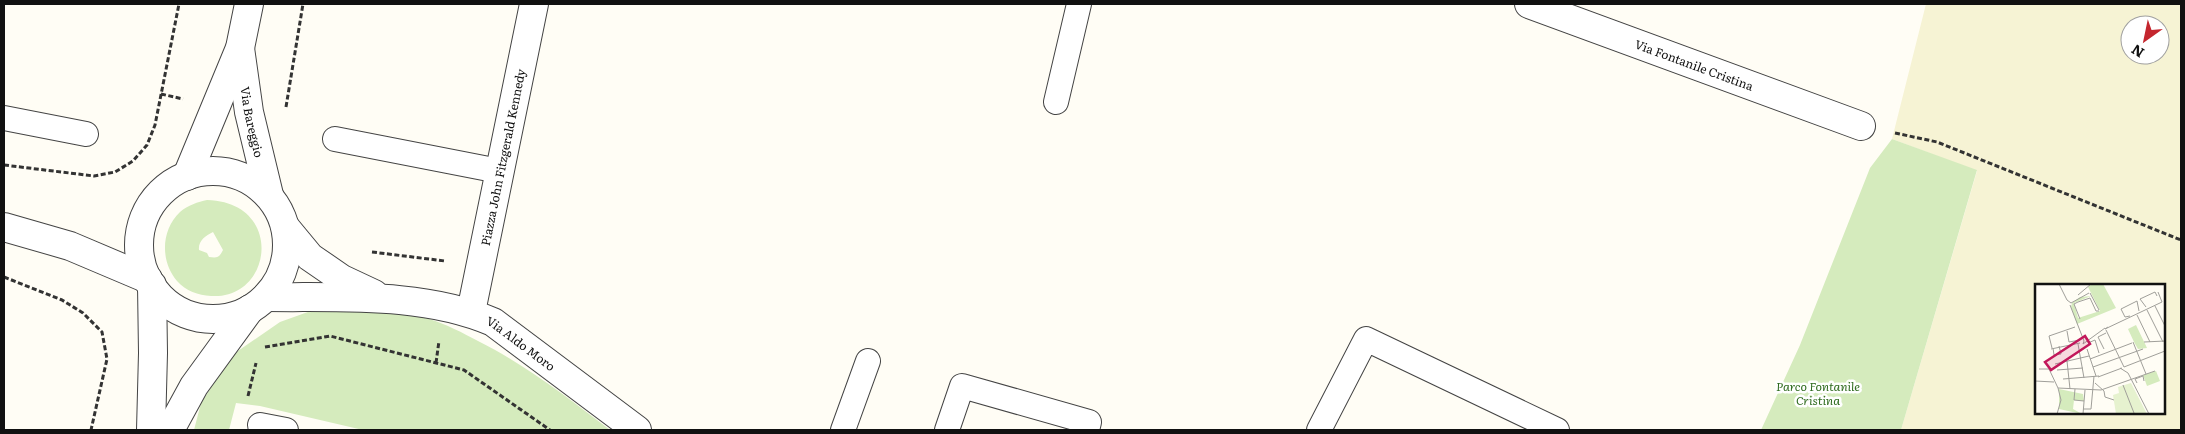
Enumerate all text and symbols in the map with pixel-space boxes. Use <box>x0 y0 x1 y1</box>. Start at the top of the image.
north arrow <box>2120 15 2170 65</box>
street label: Via Fontanile Cristina <box>1632 35 1757 95</box>
text: N <box>2127 40 2148 63</box>
street label: Piazza John Fitzgerald Kennedy <box>476 67 530 247</box>
street label: Via Bareggio <box>237 85 269 159</box>
inset map <box>2035 284 2165 414</box>
street label: Via Aldo Moro <box>484 311 559 375</box>
park label: Parco Fontanile Cristina <box>1776 377 1860 409</box>

